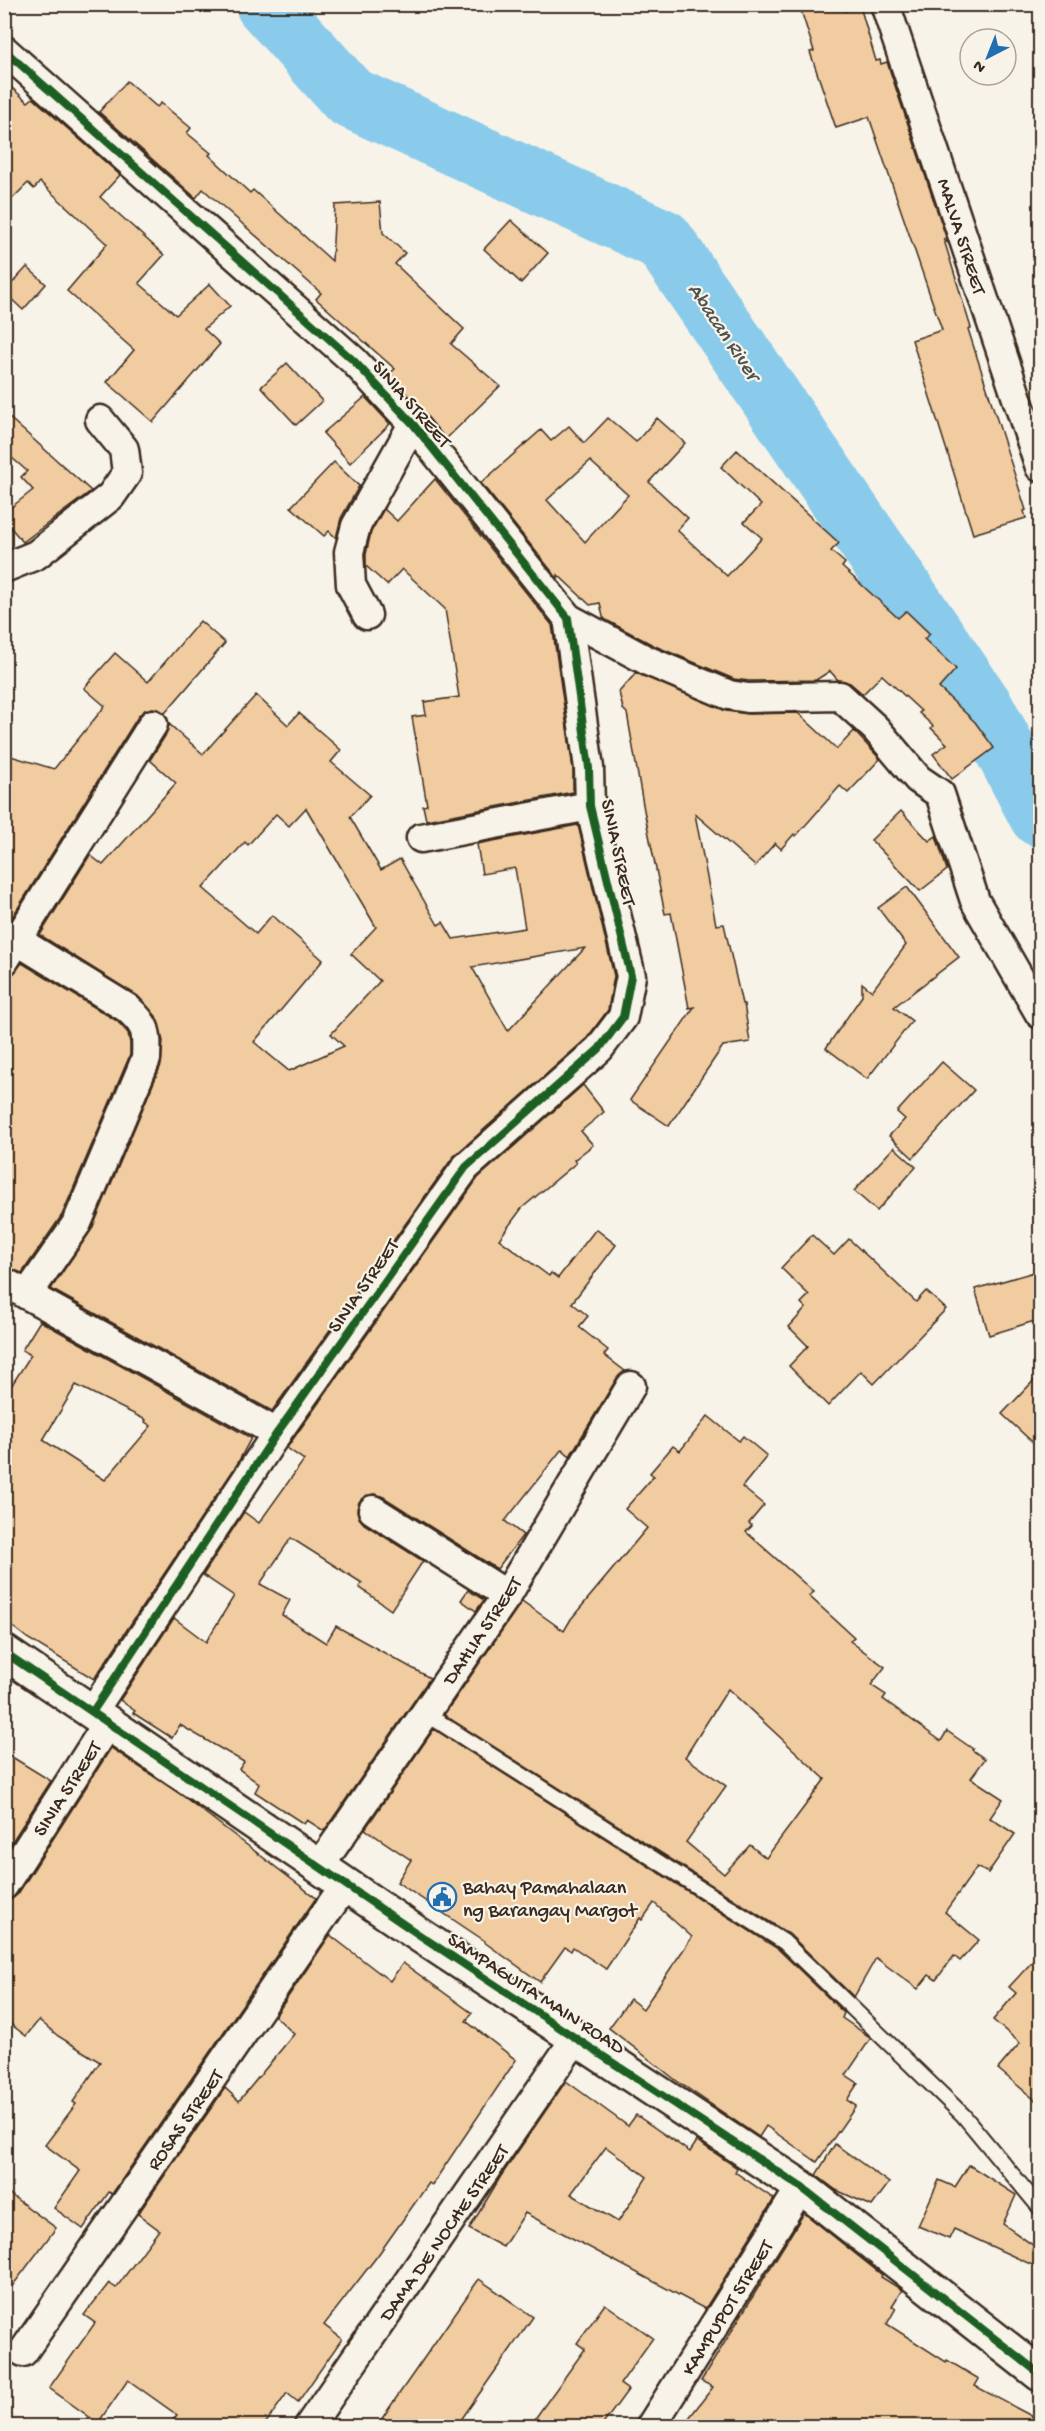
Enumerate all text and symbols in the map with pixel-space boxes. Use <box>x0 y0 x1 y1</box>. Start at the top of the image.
north arrow <box>958 27 1018 87</box>
text: N <box>970 55 991 76</box>
street label: MALVA STREET <box>930 176 990 299</box>
water label: Abacan River <box>680 280 766 390</box>
street label: SINIA STREET <box>366 357 455 455</box>
street label: SINIA STREET <box>594 797 639 909</box>
street label: SINIA STREET <box>324 1235 406 1338</box>
street label: DAHLIA STREET <box>438 1573 529 1692</box>
street label: SINIA STREET <box>30 1737 109 1842</box>
place label: Bahay Pamahalaan ng Barangay Margot <box>462 1878 639 1924</box>
public building icon: Bahay Pamahalaan ng Barangay Margot <box>426 1881 458 1913</box>
street label: SAMPAGUITA MAIN ROAD <box>442 1929 629 2061</box>
street label: ROSAS STREET <box>144 2065 231 2176</box>
street label: DAMA DE NOCHE STREET <box>375 2140 516 2328</box>
street label: KAMPUPOT STREET <box>678 2236 780 2381</box>

